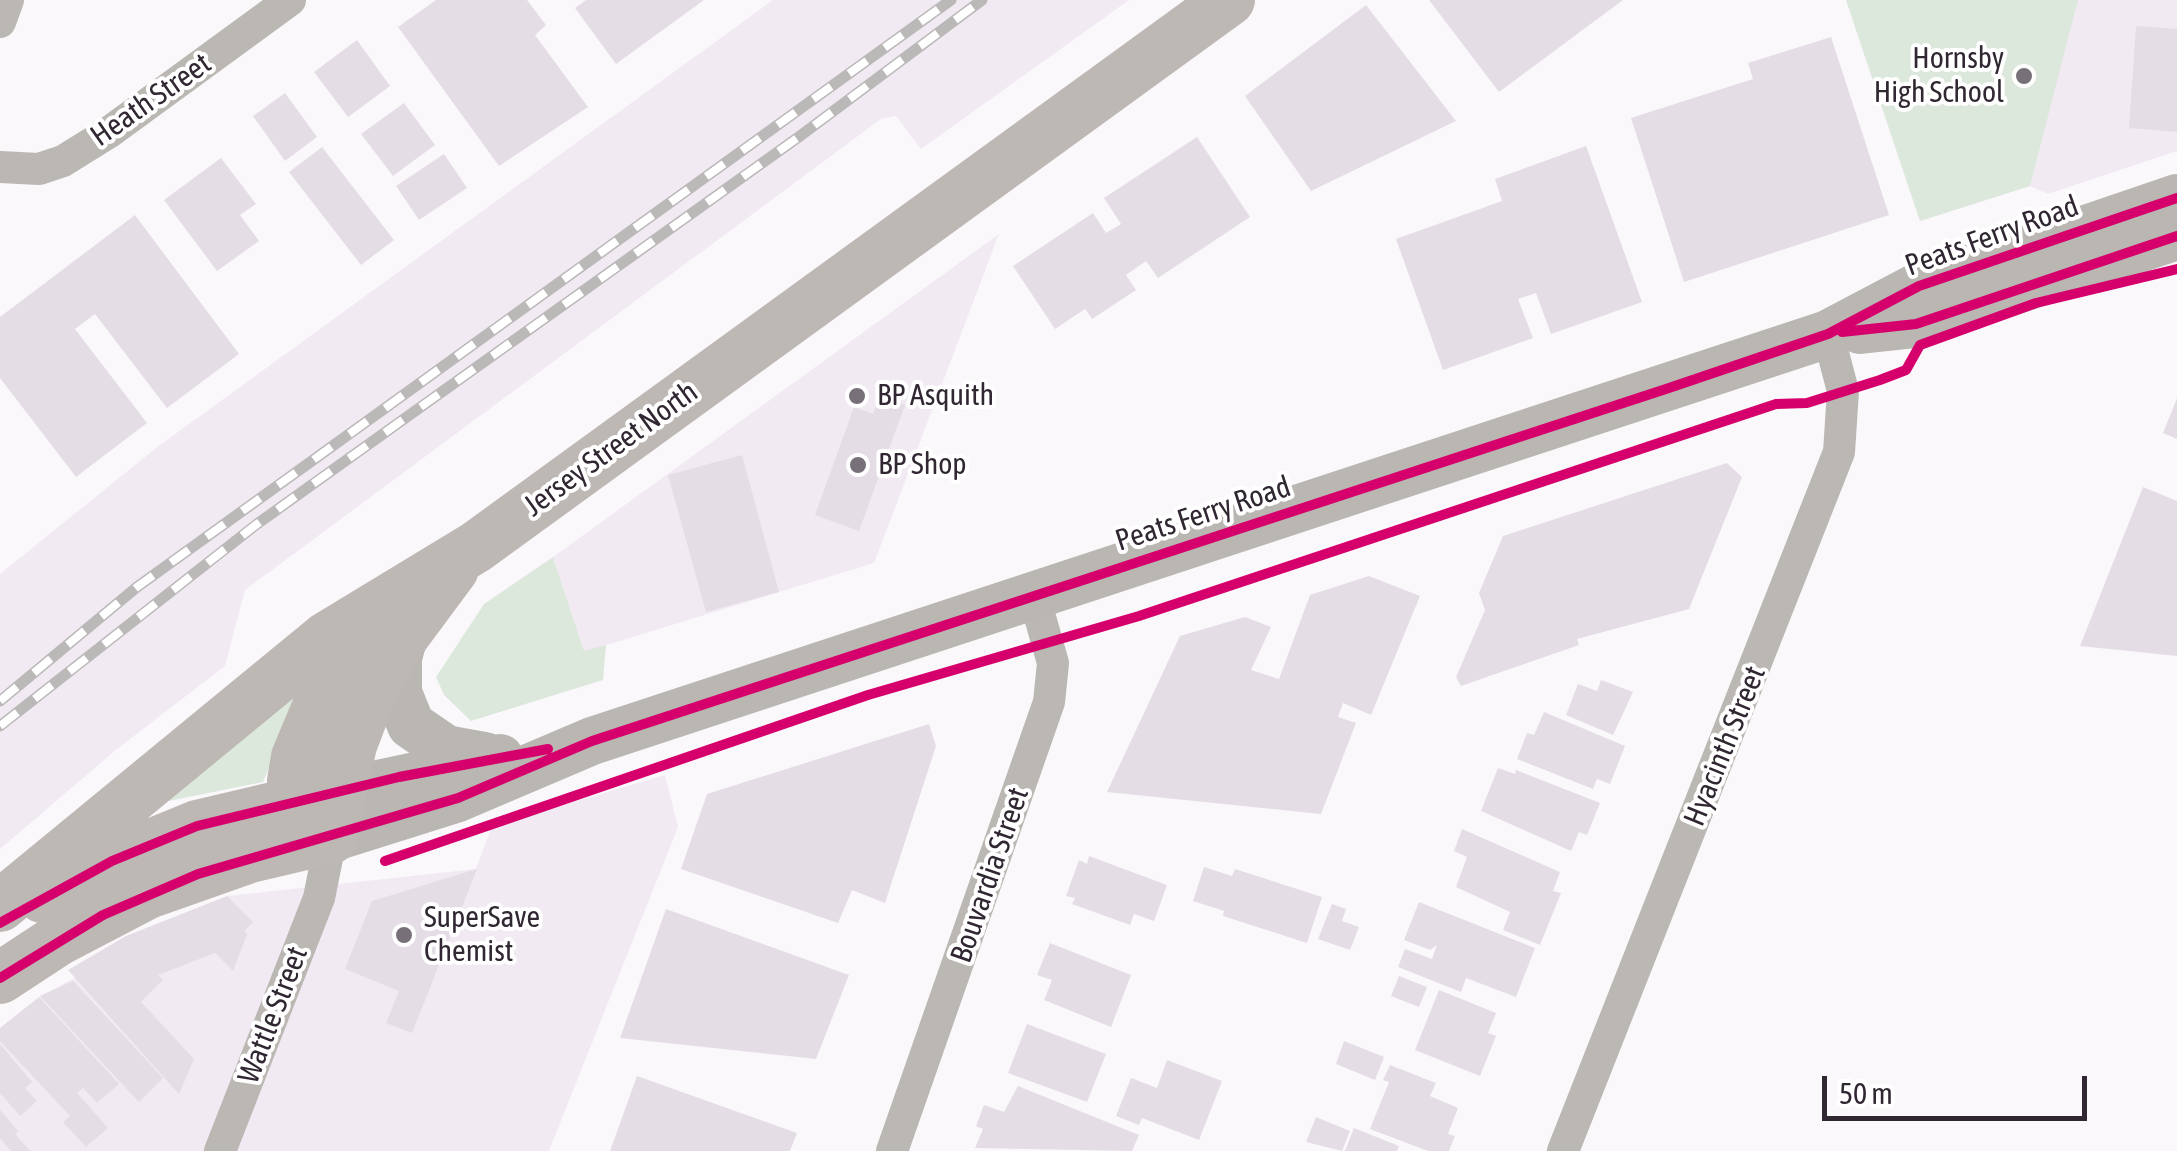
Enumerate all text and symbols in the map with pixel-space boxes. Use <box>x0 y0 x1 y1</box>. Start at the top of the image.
place label: Hornsby High School <box>1874 41 2004 112</box>
street label: Heath Street <box>84 46 218 154</box>
marker: Hornsby High School <box>2013 65 2035 87</box>
street label: Peats Ferry Road <box>1900 188 2084 284</box>
street label: Jersey Street North <box>517 374 705 524</box>
place label: BP Asquith <box>877 378 994 414</box>
marker: BP Asquith <box>846 385 868 407</box>
place label: BP Shop <box>878 447 966 483</box>
marker: BP Shop <box>847 454 869 476</box>
street label: Peats Ferry Road <box>1111 469 1295 559</box>
street label: Hyacinth Street <box>1677 661 1773 831</box>
street label: Bouvardia Street <box>943 783 1037 967</box>
place label: SuperSave Chemist <box>424 900 540 970</box>
marker: SuperSave Chemist <box>393 924 415 946</box>
street label: Wattle Street <box>231 942 315 1088</box>
scale bar <box>1827 1056 2092 1118</box>
text: 50 m <box>1839 1076 1893 1110</box>

